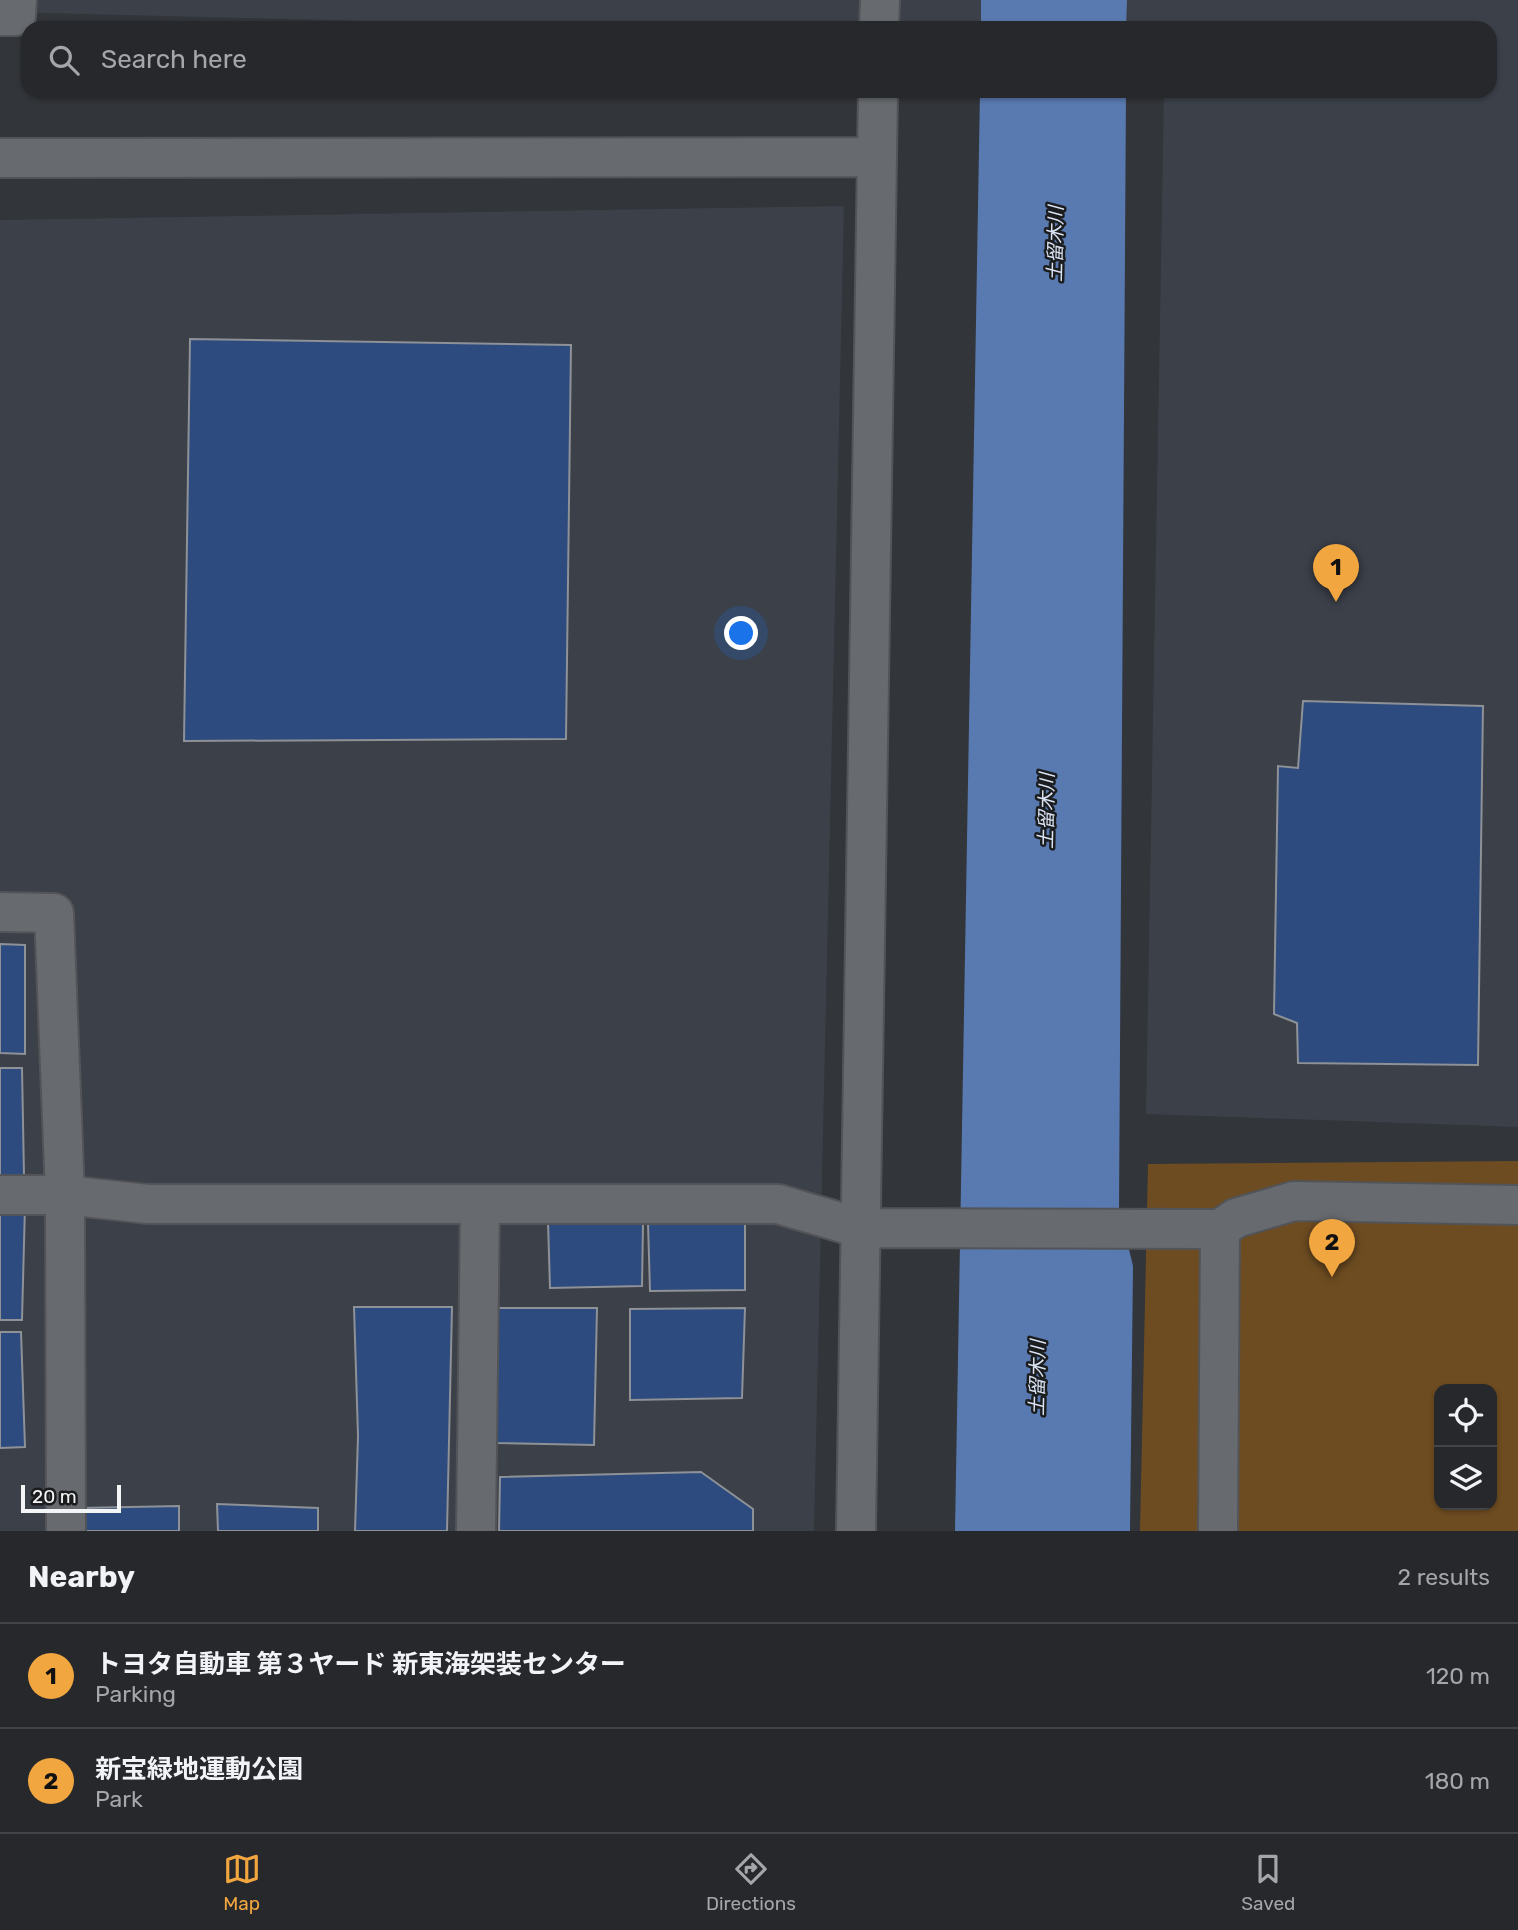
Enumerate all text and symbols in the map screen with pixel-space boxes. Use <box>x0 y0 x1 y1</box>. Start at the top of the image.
search box <box>21 21 1497 98</box>
icon: search <box>45 41 83 79</box>
text: Search here <box>101 44 247 75</box>
water label: 土留木川 <box>1043 204 1068 282</box>
pin: 1 <box>1313 544 1359 602</box>
your location <box>724 616 758 650</box>
water label: 土留木川 <box>1034 771 1059 849</box>
pin: 2 <box>1309 1219 1355 1277</box>
water label: 土留木川 <box>1025 1338 1050 1416</box>
map controls <box>1434 1384 1497 1510</box>
button: locate <box>1434 1384 1497 1447</box>
button: layers <box>1434 1447 1497 1510</box>
scale bar <box>21 1482 121 1514</box>
text: 20 m <box>32 1485 77 1508</box>
text: Nearby <box>28 1559 135 1595</box>
text: 2 results <box>1398 1563 1490 1591</box>
text: トヨタ自動車 第３ヤード 新東海架装センター <box>95 1649 626 1680</box>
text: 1 <box>45 1662 57 1690</box>
text: 120 m <box>1426 1662 1490 1690</box>
text: Parking <box>95 1680 176 1708</box>
text: 新宝緑地運動公園 <box>95 1754 303 1785</box>
text: 2 <box>44 1767 58 1795</box>
text: 180 m <box>1425 1767 1490 1795</box>
text: Park <box>95 1785 143 1813</box>
tab: Map <box>223 1850 261 1915</box>
tab: Directions <box>706 1850 796 1915</box>
tab: Saved <box>1241 1850 1295 1915</box>

